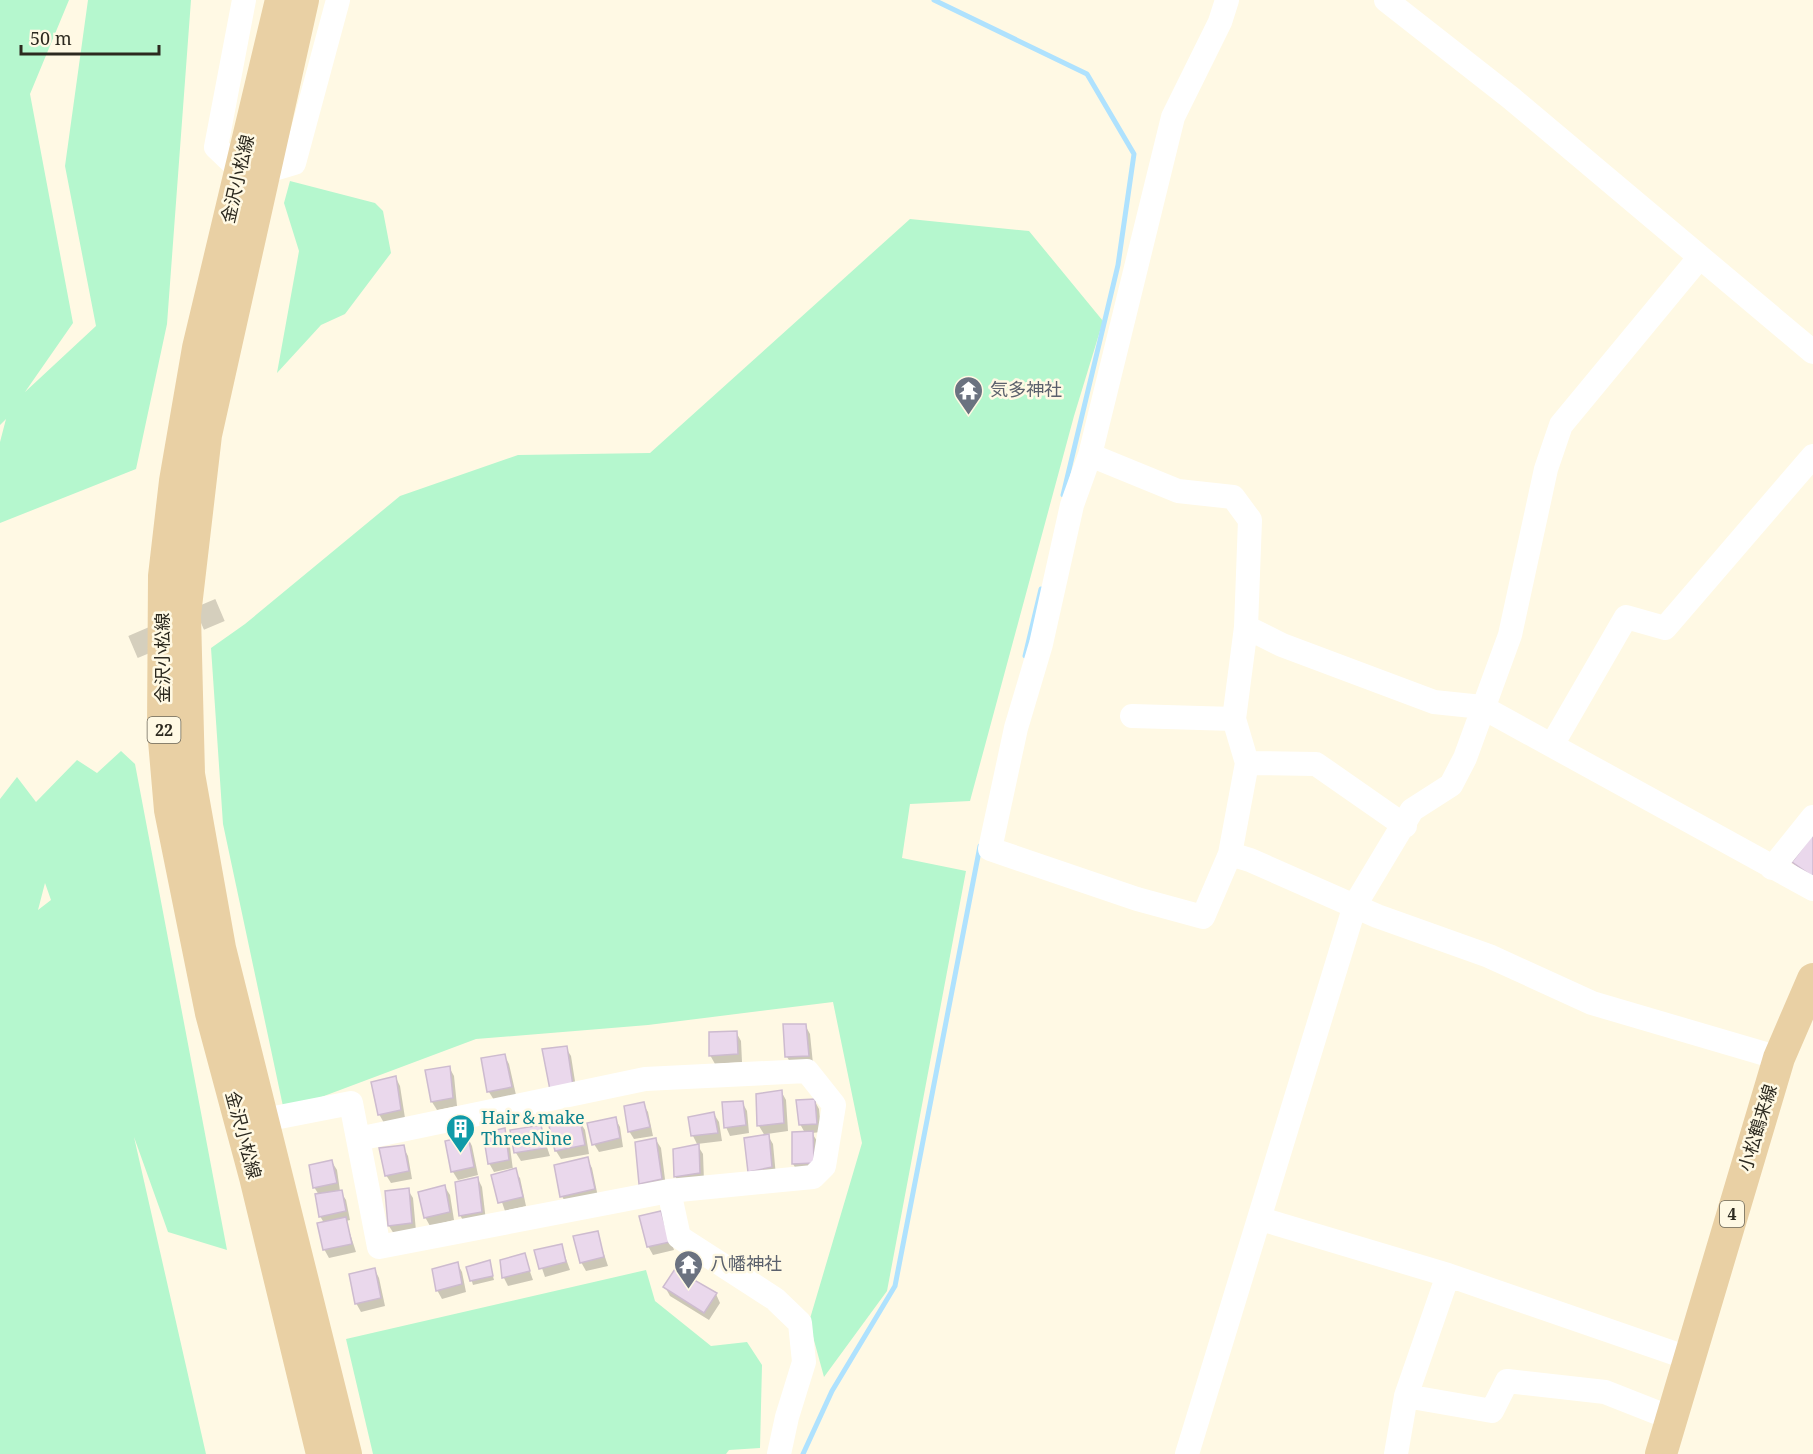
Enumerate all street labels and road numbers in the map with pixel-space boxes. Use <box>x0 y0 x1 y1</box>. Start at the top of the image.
street label: 金沢小松線 <box>215 132 259 225</box>
street label: 金沢小松線 <box>150 613 174 703</box>
road number: 22 <box>148 717 180 743</box>
street label: 小松鶴来線 <box>1732 1081 1782 1174</box>
street label: 金沢小松線 <box>221 1088 267 1181</box>
road number: 4 <box>1720 1201 1744 1227</box>

